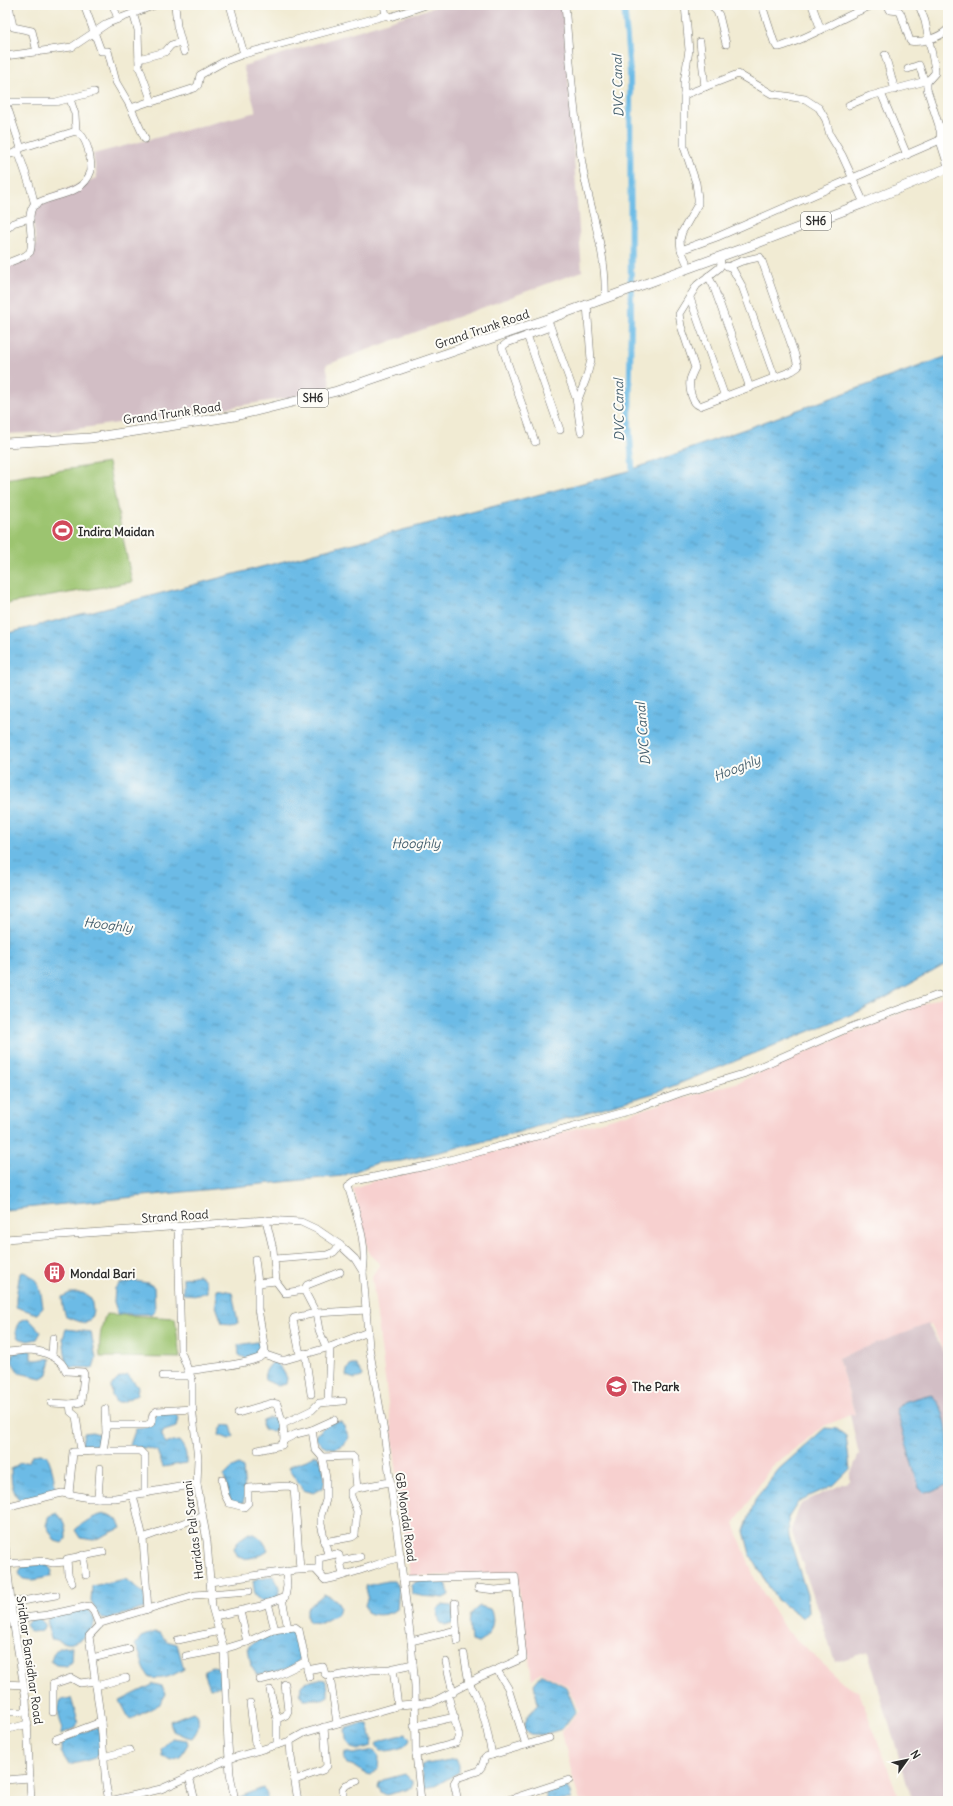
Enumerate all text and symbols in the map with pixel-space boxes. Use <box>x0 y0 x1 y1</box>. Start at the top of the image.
water label: DVC Canal <box>608 52 628 118</box>
road number: SH6 <box>801 212 831 230</box>
street label: Grand Trunk Road <box>433 306 531 352</box>
water label: DVC Canal <box>610 376 628 441</box>
road number: SH6 <box>298 389 328 407</box>
street label: Grand Trunk Road <box>122 399 222 427</box>
sports icon: Indira Maidan <box>50 518 76 544</box>
place label: Indira Maidan <box>78 524 154 539</box>
water label: DVC Canal <box>632 700 654 766</box>
water label: Hooghly <box>711 750 764 785</box>
water label: Hooghly <box>392 835 442 852</box>
water label: Hooghly <box>83 914 135 937</box>
street label: Strand Road <box>141 1206 209 1226</box>
building icon: Mondal Bari <box>42 1260 68 1286</box>
place label: Mondal Bari <box>70 1266 135 1281</box>
school or university icon: The Park <box>603 1373 629 1399</box>
place label: The Park <box>632 1379 679 1394</box>
street label: GB Mondal Road <box>392 1471 420 1563</box>
street label: Haridas Pal Sarani <box>180 1480 206 1580</box>
street label: Sridhar Bansidhar Road <box>14 1595 46 1725</box>
north arrow <box>887 1740 927 1780</box>
text: N <box>907 1748 923 1762</box>

